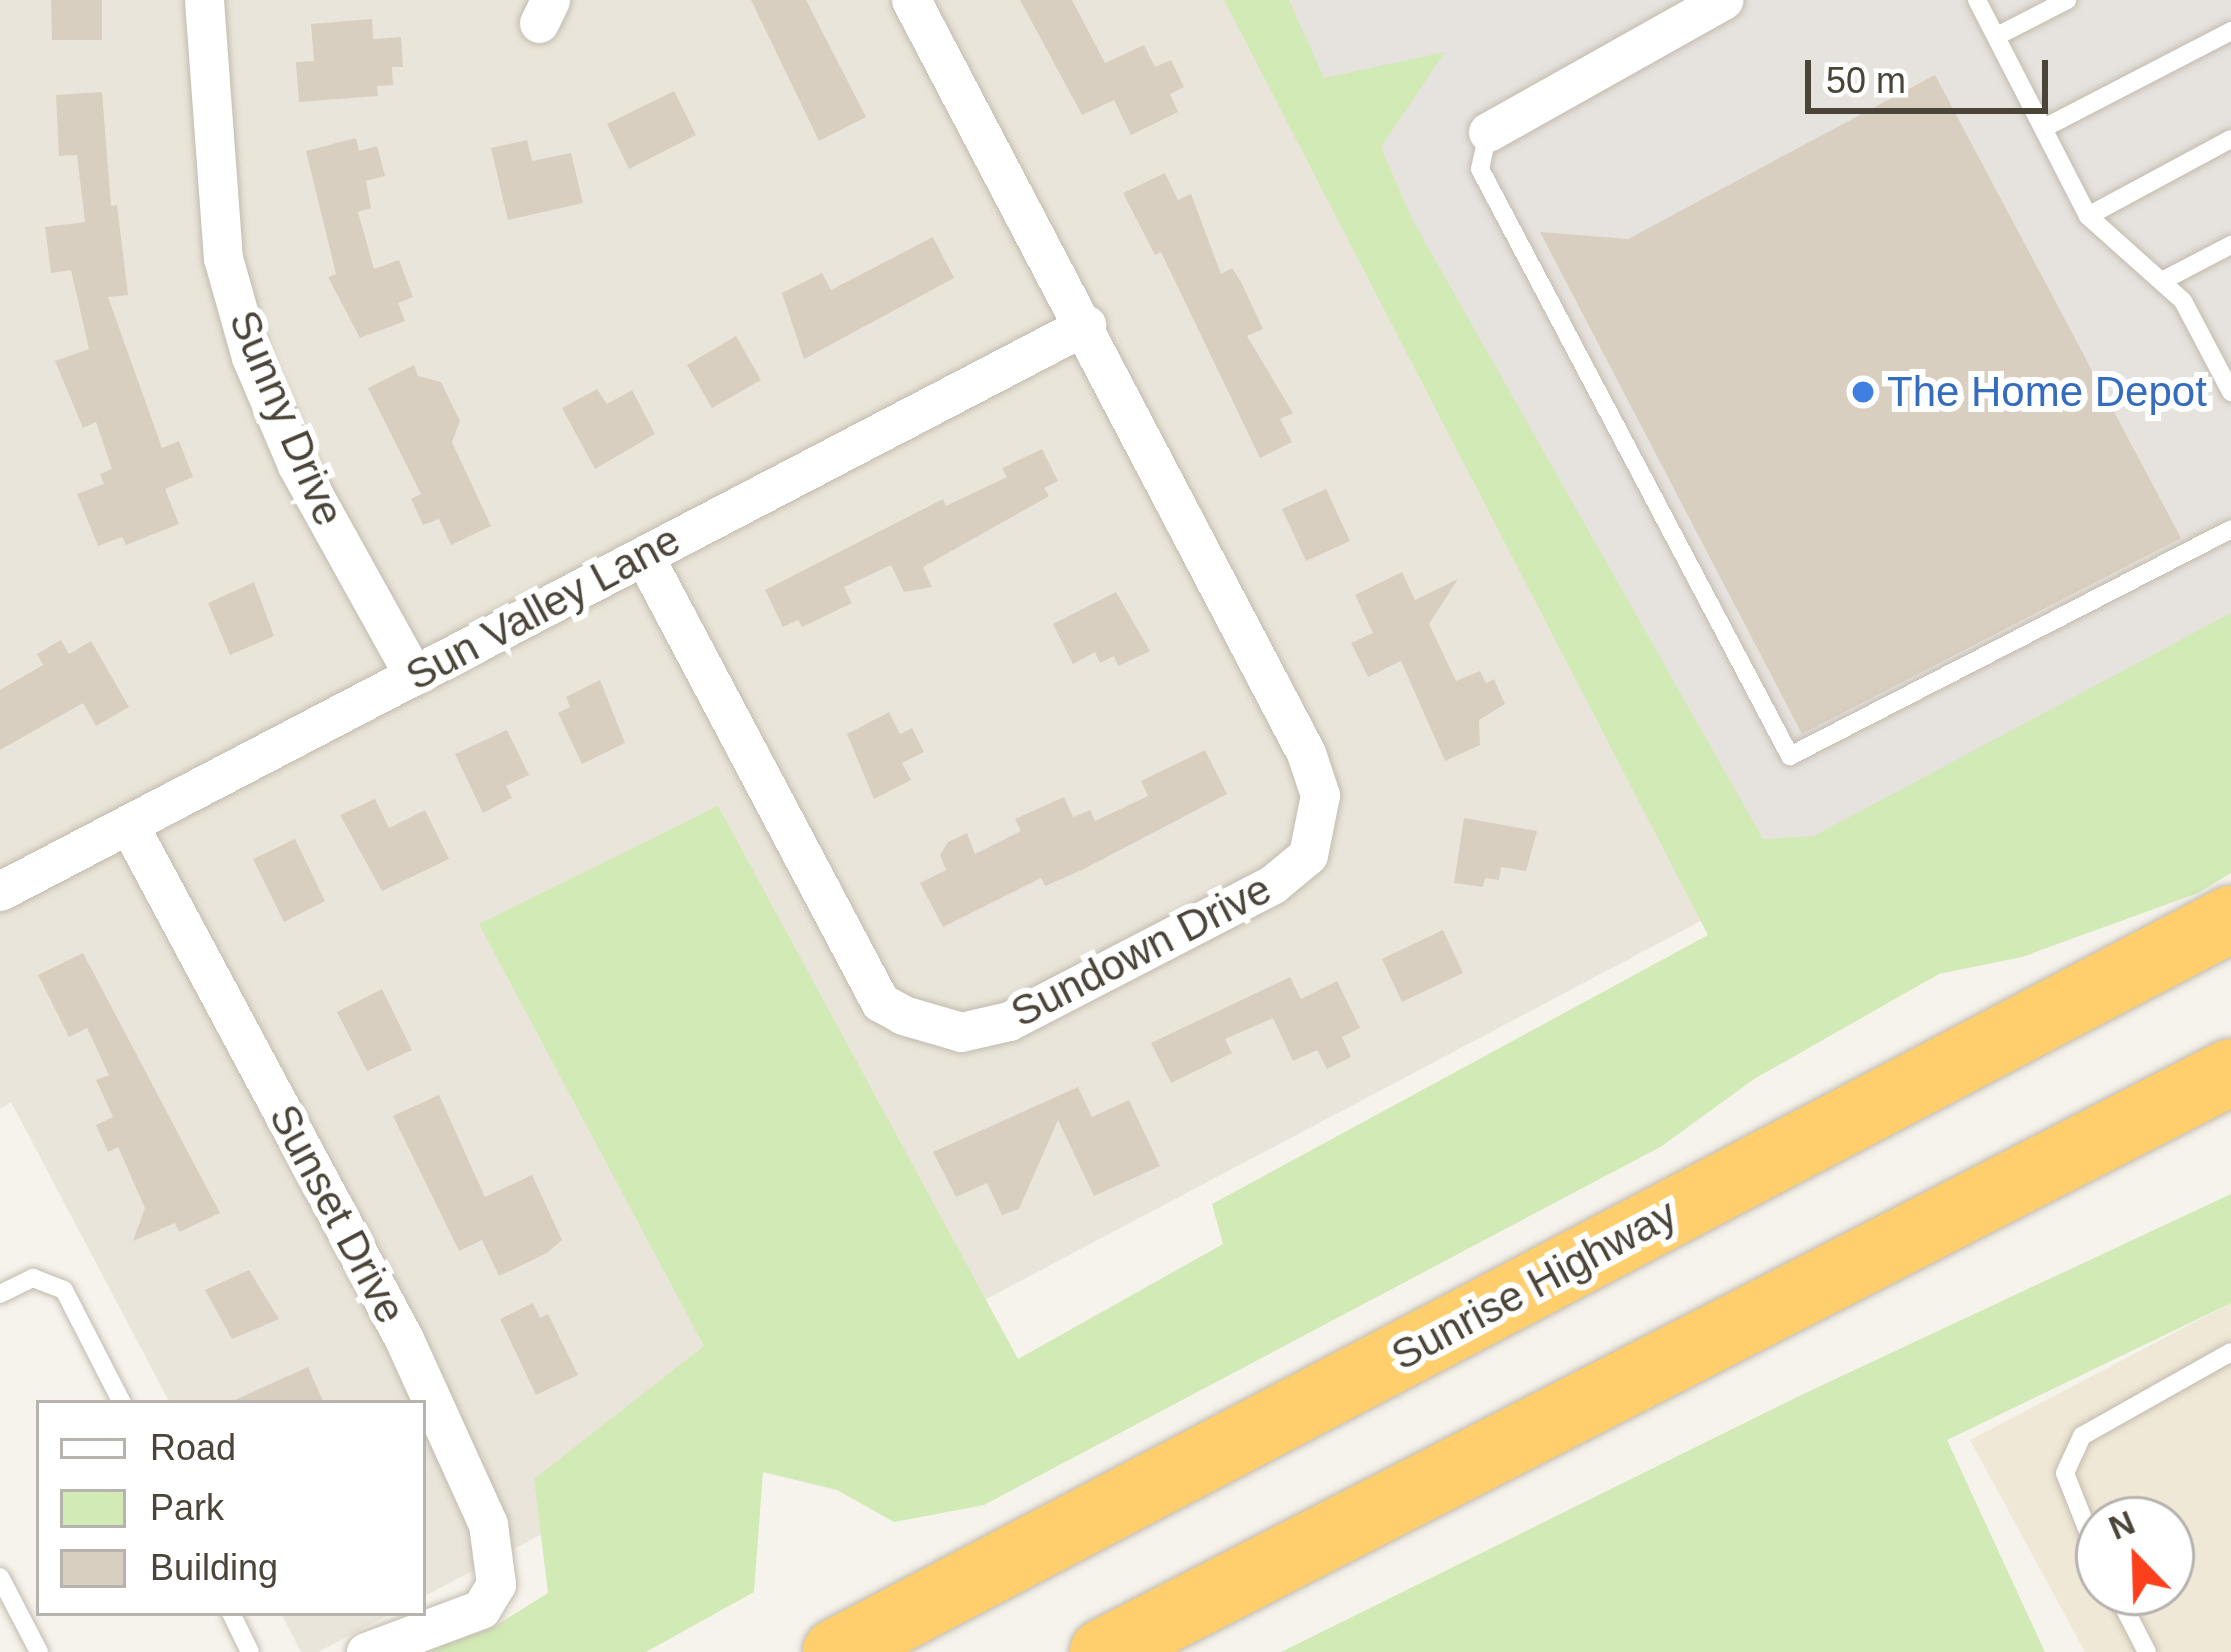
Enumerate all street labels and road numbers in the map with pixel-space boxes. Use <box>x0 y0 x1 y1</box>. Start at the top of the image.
street label: Sunny Drive <box>218 303 354 533</box>
street label: Sun Valley Lane <box>398 515 688 701</box>
street label: Sundown Drive <box>1003 864 1279 1038</box>
street label: Sunset Drive <box>258 1096 416 1332</box>
street label: Sunrise Highway <box>1383 1189 1685 1381</box>

